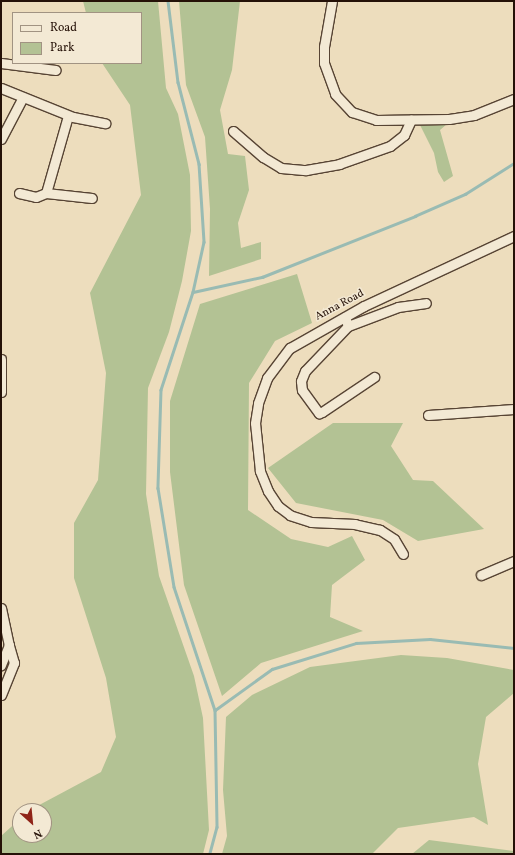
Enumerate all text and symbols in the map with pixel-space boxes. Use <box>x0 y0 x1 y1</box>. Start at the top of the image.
legend <box>12 12 142 64</box>
text: Road <box>50 20 77 36</box>
text: Park <box>50 40 75 56</box>
street label: Anna Road <box>313 288 367 324</box>
north arrow <box>12 803 52 843</box>
text: N <box>30 825 44 842</box>

